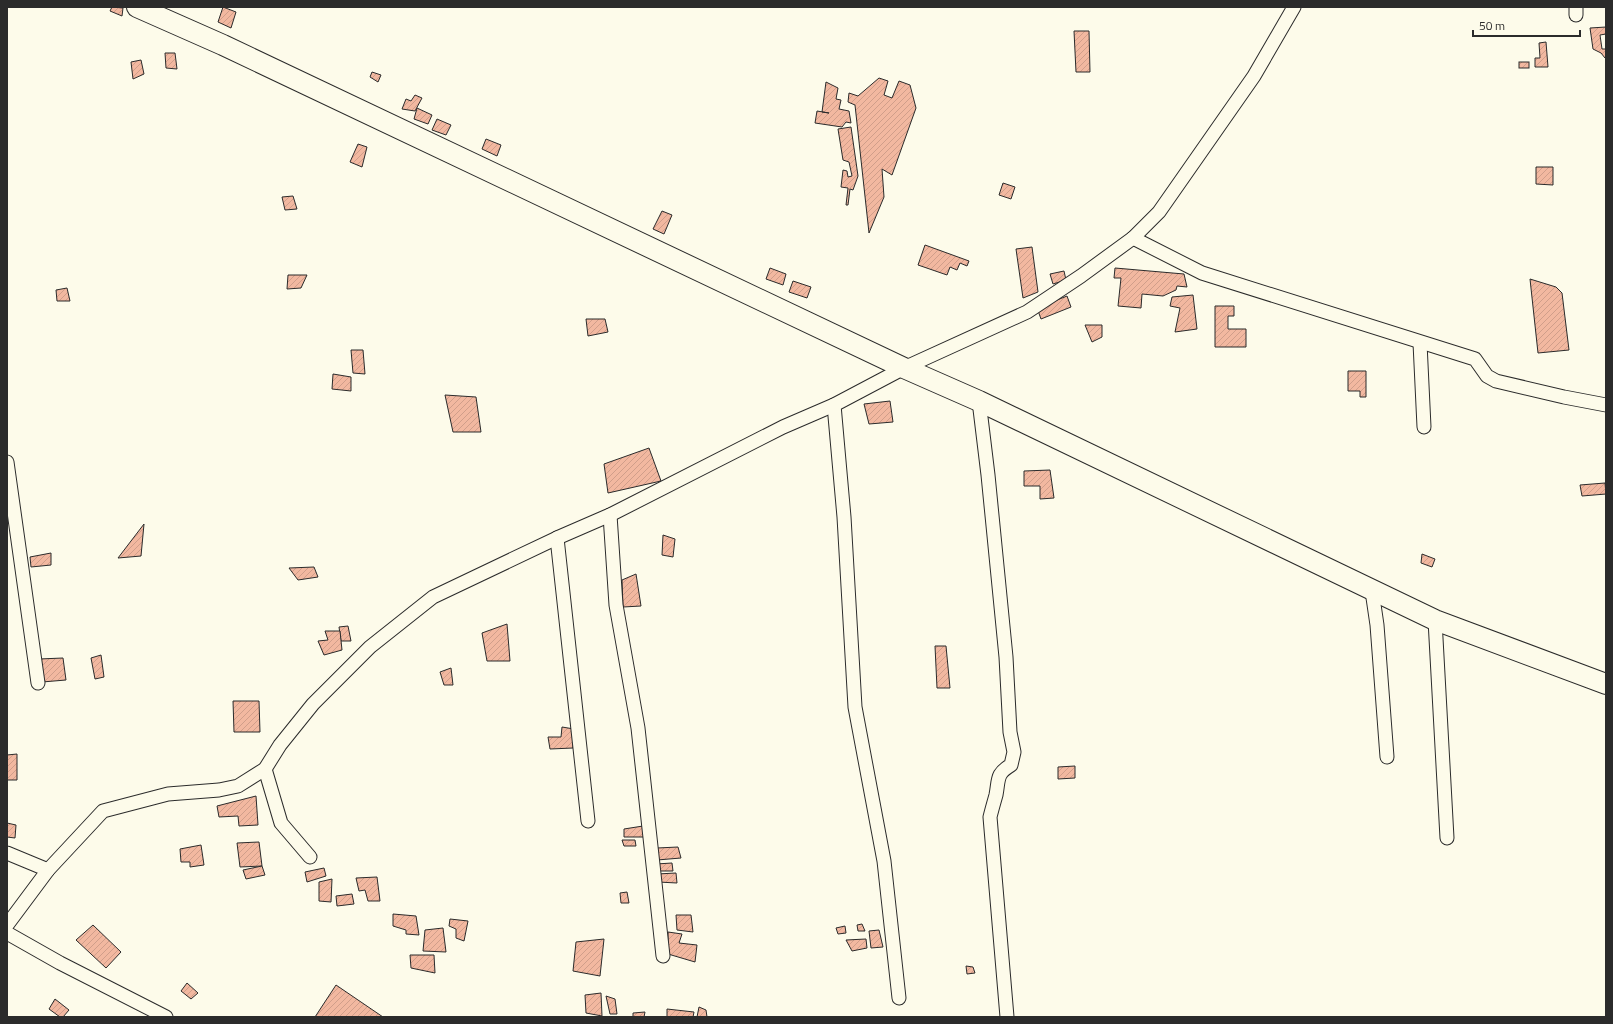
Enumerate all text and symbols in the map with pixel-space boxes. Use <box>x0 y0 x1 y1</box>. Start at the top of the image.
scale bar <box>1473 12 1580 38</box>
text: 50 m <box>1479 16 1505 35</box>

